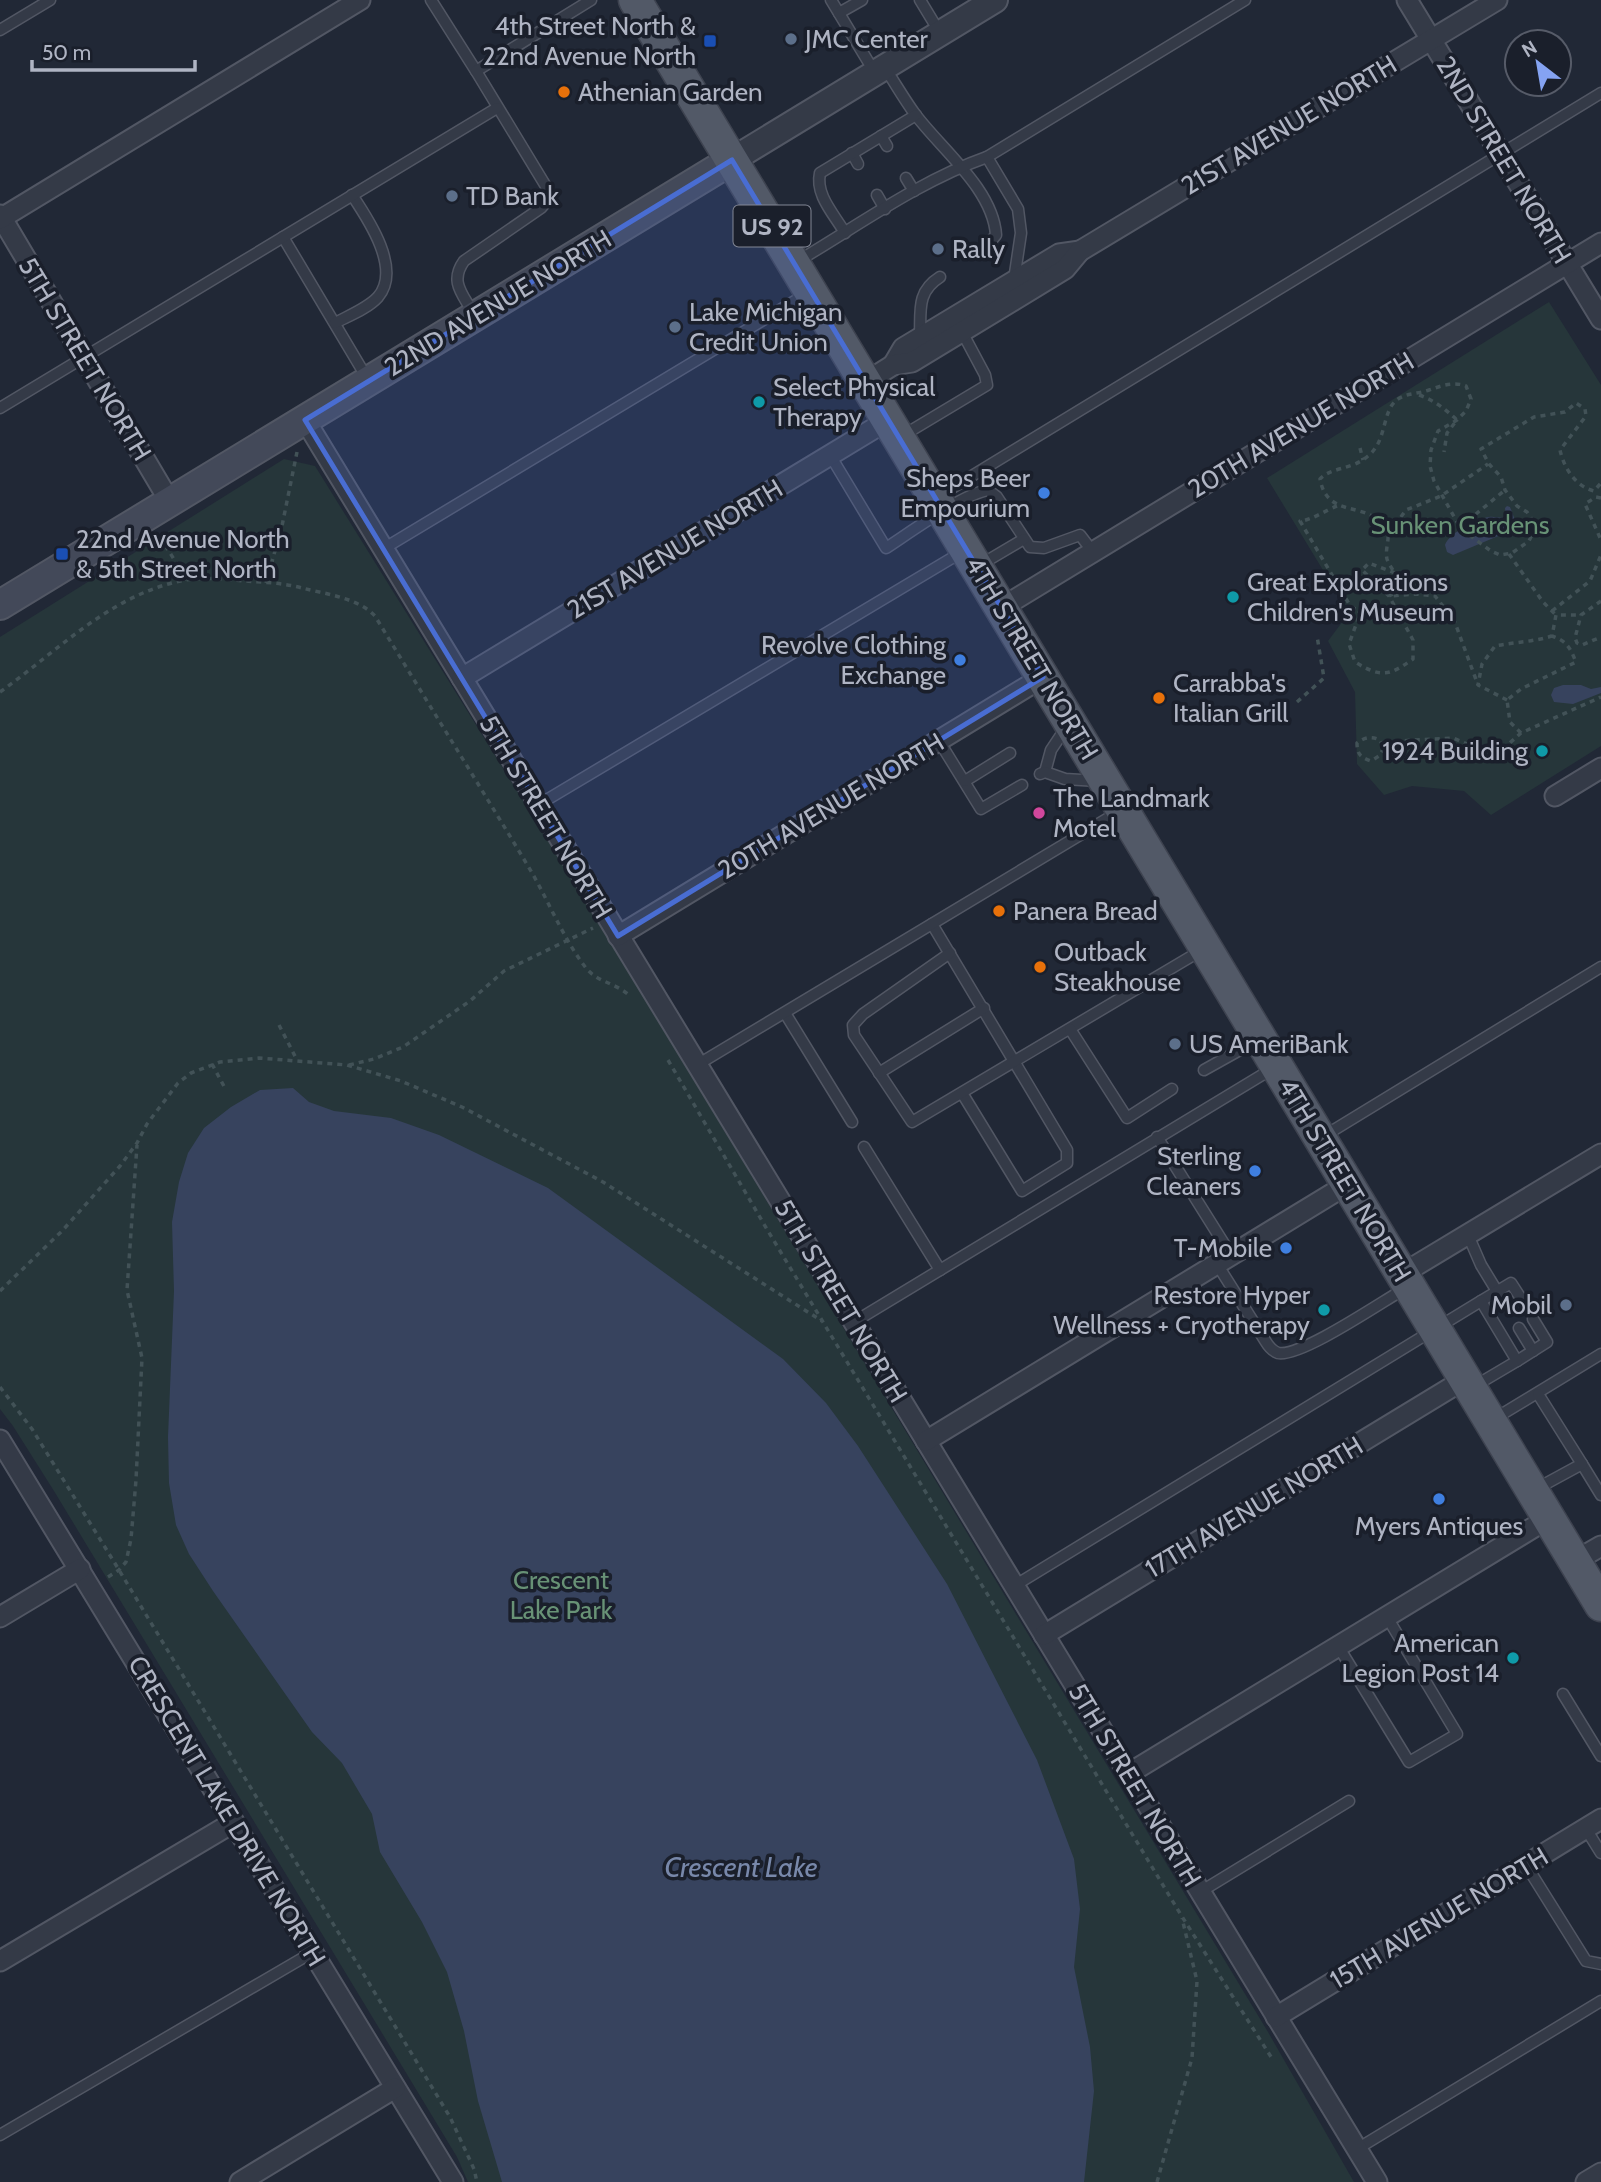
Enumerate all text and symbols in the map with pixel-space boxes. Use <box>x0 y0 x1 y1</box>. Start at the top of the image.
place label: 4th Street North & 22nd Avenue North <box>482 10 696 72</box>
place label: JMC Center <box>804 23 929 55</box>
scale bar <box>32 28 194 72</box>
north arrow <box>1503 28 1573 98</box>
marker: JMC Center <box>783 31 799 47</box>
marker: 4th Street North & 22nd Avenue North <box>702 33 718 49</box>
text: N <box>1518 36 1541 62</box>
text: 50 m <box>42 40 91 65</box>
street label: 21ST AVENUE NORTH <box>1176 48 1402 202</box>
street label: 2ND STREET NORTH <box>1430 51 1578 269</box>
place label: Athenian Garden <box>578 76 763 108</box>
marker: Athenian Garden <box>556 84 572 100</box>
place label: TD Bank <box>466 180 559 212</box>
marker: TD Bank <box>444 188 460 204</box>
road number: US 92 <box>734 206 810 246</box>
street label: 22ND AVENUE NORTH <box>379 223 617 383</box>
place label: Rally <box>952 233 1005 265</box>
marker: Rally <box>930 241 946 257</box>
street label: 5TH STREET NORTH <box>12 252 158 466</box>
place label: Lake Michigan Credit Union <box>689 296 842 358</box>
marker: Lake Michigan Credit Union <box>667 319 683 335</box>
street label: 20TH AVENUE NORTH <box>1182 345 1420 505</box>
place label: Select Physical Therapy <box>773 371 935 433</box>
marker: Select Physical Therapy <box>751 394 767 410</box>
place label: Sheps Beer Empourium <box>900 462 1031 524</box>
street label: 21ST AVENUE NORTH <box>562 472 788 626</box>
marker: Sheps Beer Empourium <box>1036 485 1052 501</box>
park label: Sunken Gardens <box>1371 509 1550 541</box>
place label: 22nd Avenue North & 5th Street North <box>76 523 290 585</box>
marker: 22nd Avenue North & 5th Street North <box>54 546 70 562</box>
street label: 4TH STREET NORTH <box>959 550 1105 766</box>
place label: Great Explorations Children's Museum <box>1247 566 1454 628</box>
marker: Great Explorations Children's Museum <box>1225 589 1241 605</box>
place label: Revolve Clothing Exchange <box>761 629 947 691</box>
marker: Revolve Clothing Exchange <box>952 652 968 668</box>
place label: Carrabba's Italian Grill <box>1173 667 1288 729</box>
marker: Carrabba's Italian Grill <box>1151 690 1167 706</box>
street label: 5TH STREET NORTH <box>473 710 619 924</box>
street label: 20TH AVENUE NORTH <box>712 726 950 886</box>
place label: 1924 Building <box>1382 735 1529 767</box>
marker: 1924 Building <box>1534 743 1550 759</box>
place label: The Landmark Motel <box>1053 782 1210 844</box>
marker: The Landmark Motel <box>1031 805 1047 821</box>
place label: Panera Bread <box>1013 895 1158 927</box>
marker: Panera Bread <box>991 903 1007 919</box>
place label: Outback Steakhouse <box>1054 936 1181 998</box>
marker: Outback Steakhouse <box>1032 959 1048 975</box>
place label: US AmeriBank <box>1189 1028 1349 1060</box>
marker: US AmeriBank <box>1167 1036 1183 1052</box>
street label: 4TH STREET NORTH <box>1272 1072 1418 1288</box>
place label: Sterling Cleaners <box>1146 1140 1242 1202</box>
marker: Sterling Cleaners <box>1247 1163 1263 1179</box>
street label: 5TH STREET NORTH <box>768 1194 914 1408</box>
place label: T-Mobile <box>1174 1232 1272 1264</box>
marker: T-Mobile <box>1278 1240 1294 1256</box>
place label: Restore Hyper Wellness + Cryotherapy <box>1053 1279 1311 1341</box>
place label: Mobil <box>1491 1289 1552 1321</box>
marker: Mobil <box>1558 1297 1574 1313</box>
marker: Restore Hyper Wellness + Cryotherapy <box>1316 1302 1332 1318</box>
street label: 17TH AVENUE NORTH <box>1139 1429 1369 1585</box>
marker: Myers Antiques <box>1431 1491 1447 1507</box>
place label: Myers Antiques <box>1355 1510 1523 1542</box>
park label: Crescent Lake Park <box>510 1564 613 1626</box>
place label: American Legion Post 14 <box>1342 1627 1499 1689</box>
street label: CRESCENT LAKE DRIVE NORTH <box>121 1650 333 1972</box>
marker: American Legion Post 14 <box>1505 1650 1521 1666</box>
street label: 5TH STREET NORTH <box>1062 1678 1208 1892</box>
street label: 15TH AVENUE NORTH <box>1324 1840 1554 1996</box>
water label: Crescent Lake <box>664 1850 818 1884</box>

